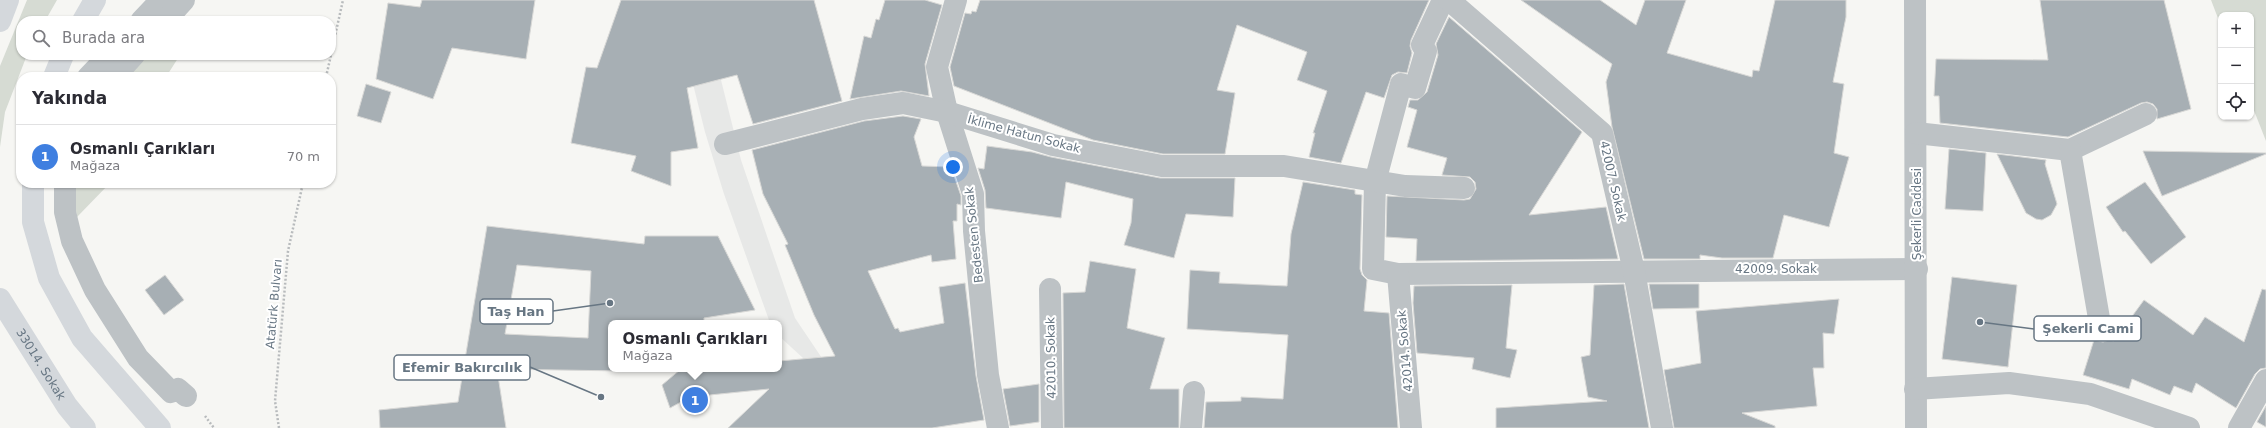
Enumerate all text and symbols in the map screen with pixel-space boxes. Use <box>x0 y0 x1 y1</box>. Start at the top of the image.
map controls <box>2218 12 2254 120</box>
button: + <box>2218 12 2254 48</box>
search box <box>16 16 336 60</box>
icon: search <box>30 27 52 49</box>
text: Burada ara <box>62 29 145 47</box>
button: − <box>2218 48 2254 84</box>
button: locate <box>2218 84 2254 120</box>
text: Yakında <box>32 88 107 108</box>
street label: İklime Hatun Sokak <box>966 111 1082 156</box>
text: Osmanlı Çarıkları <box>70 140 215 158</box>
street label: 42007. Sokak <box>1597 140 1629 222</box>
text: 1 <box>40 149 50 164</box>
text: 70 m <box>287 149 320 164</box>
your location <box>943 157 963 177</box>
text: Mağaza <box>70 158 120 173</box>
street label: Şekerli Caddesi <box>1910 168 1924 260</box>
street label: Bedesten Sokak <box>962 186 986 284</box>
street label: Atatürk Bulvarı <box>263 259 285 349</box>
street label: 42009. Sokak <box>1735 262 1817 276</box>
callout: Taş Han <box>480 299 553 324</box>
text: Taş Han <box>487 304 545 319</box>
street label: 42014. Sokak <box>1394 310 1416 392</box>
callout: Şekerli Cami <box>2034 316 2141 341</box>
street label: 42010. Sokak <box>1043 317 1059 399</box>
popup <box>608 320 782 372</box>
text: Şekerli Cami <box>2042 321 2134 336</box>
street label: 33014. Sokak <box>13 326 69 403</box>
text: Osmanlı Çarıkları <box>622 330 768 348</box>
text: Mağaza <box>622 348 673 363</box>
callout: Efemir Bakırcılık <box>394 355 530 380</box>
text: Efemir Bakırcılık <box>402 360 522 375</box>
pin: 1 <box>682 385 708 415</box>

